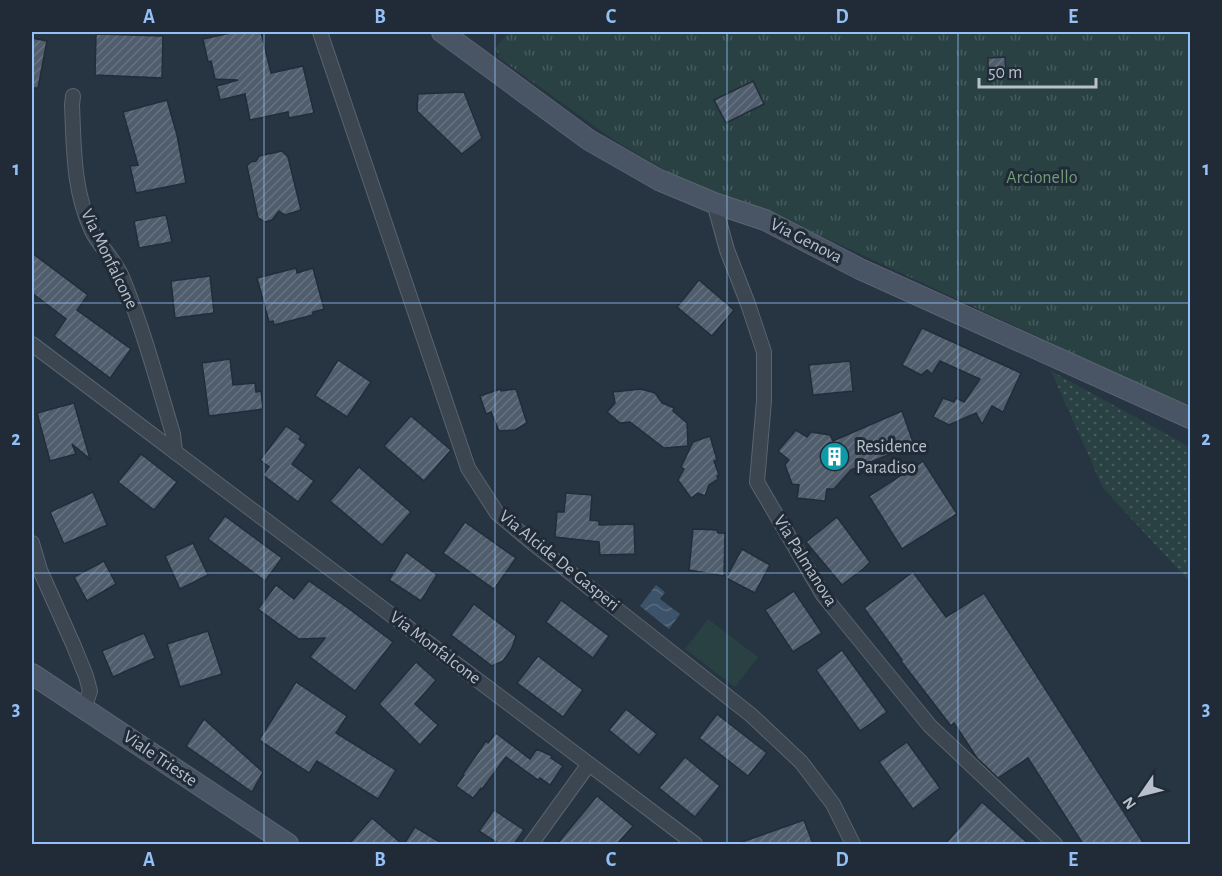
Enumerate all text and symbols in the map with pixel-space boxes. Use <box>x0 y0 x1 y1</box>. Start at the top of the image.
text: A <box>143 7 155 27</box>
text: B <box>374 7 386 27</box>
text: C <box>606 7 617 27</box>
text: D <box>835 7 849 27</box>
text: E <box>1068 7 1078 27</box>
scale bar <box>979 51 1096 89</box>
text: 50 m <box>988 64 1022 82</box>
text: 1 <box>12 159 20 179</box>
text: 1 <box>1202 159 1210 179</box>
park label: Arcionello <box>1006 169 1078 187</box>
street label: Via Monfalcone <box>77 206 141 312</box>
street label: Via Genova <box>767 215 845 267</box>
text: 2 <box>11 429 21 449</box>
text: 2 <box>1201 429 1211 449</box>
place label: Residence Paradiso <box>856 438 927 477</box>
building icon: Residence Paradiso <box>819 441 851 473</box>
street label: Via Alcide De Gasperi <box>496 507 622 615</box>
street label: Via Palmanova <box>770 512 840 610</box>
street label: Via Monfalcone <box>386 608 484 688</box>
text: 3 <box>12 699 20 719</box>
text: 3 <box>1202 699 1210 719</box>
street label: Viale Trieste <box>120 728 200 790</box>
north arrow <box>1111 765 1171 825</box>
text: N <box>1120 794 1139 812</box>
text: A <box>143 850 155 870</box>
text: B <box>374 850 386 870</box>
text: C <box>606 850 617 870</box>
text: D <box>835 850 849 870</box>
text: E <box>1068 850 1078 870</box>

